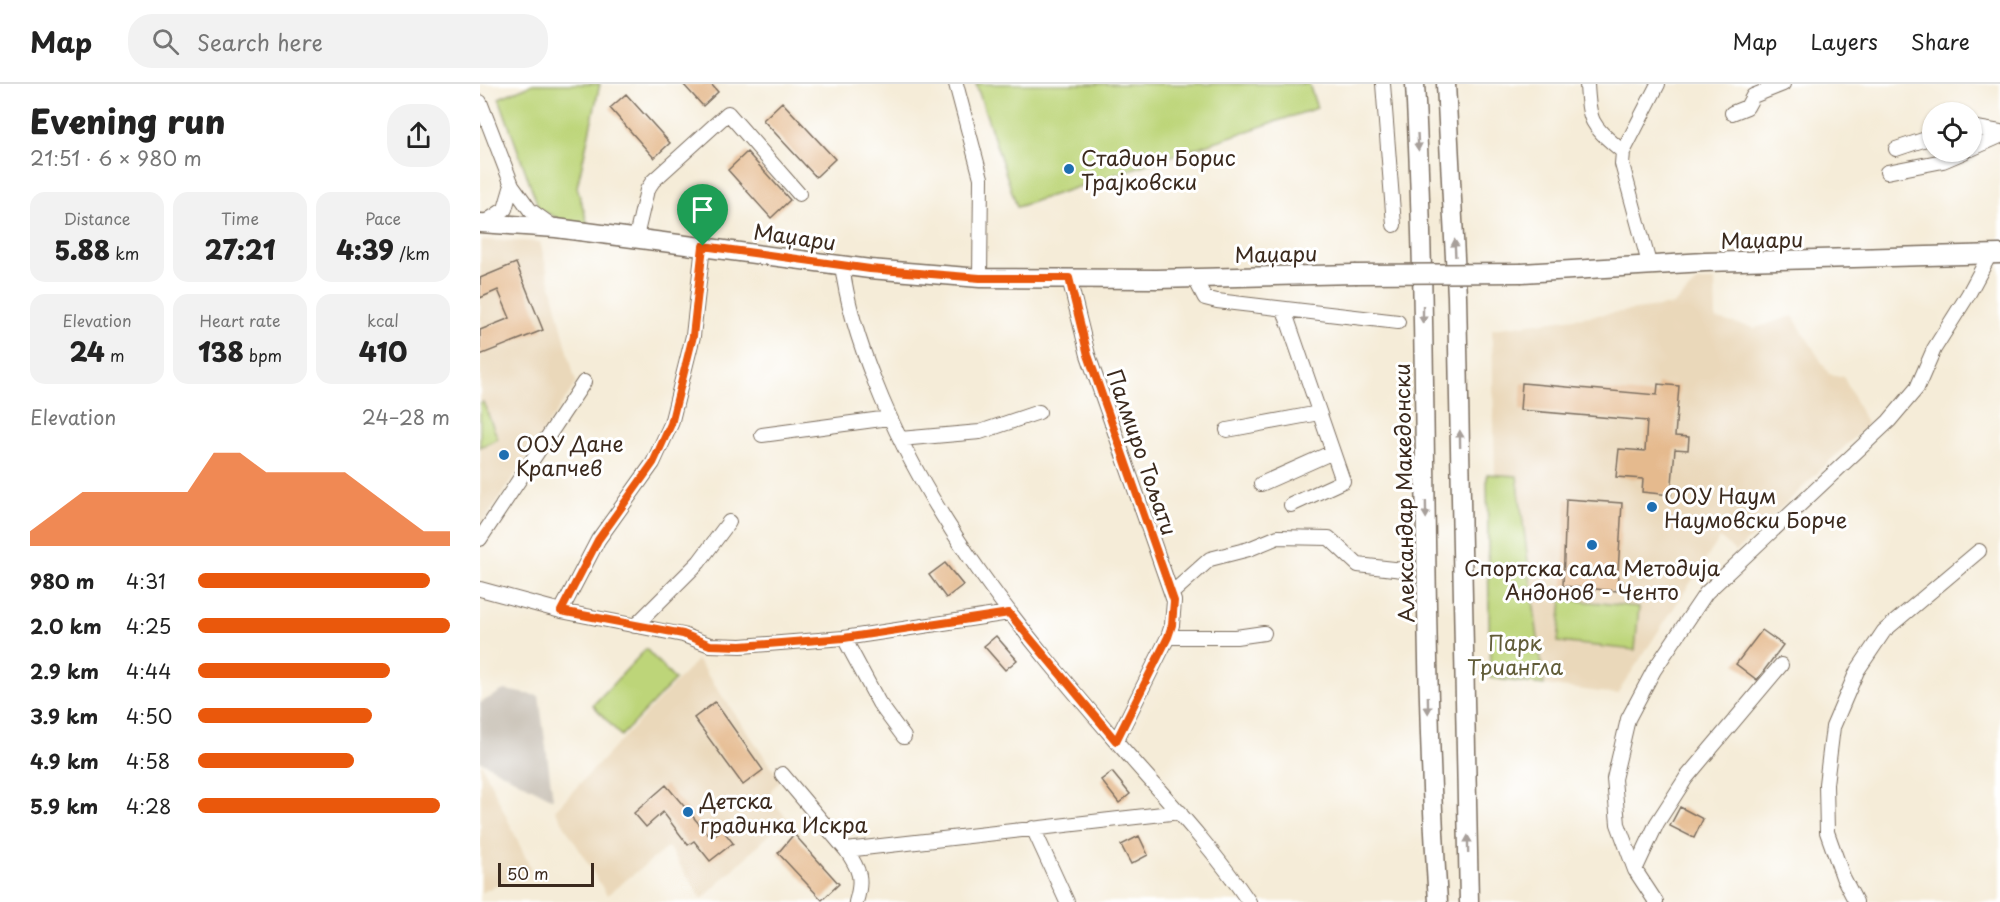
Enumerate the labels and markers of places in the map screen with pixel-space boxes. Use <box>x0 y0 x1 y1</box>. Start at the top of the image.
place label: Стадион Борис Трајковски <box>1081 141 1236 197</box>
marker: Стадион Борис Трајковски <box>1062 162 1076 176</box>
pin <box>677 184 728 246</box>
place label: ООУ Дане Крапчев <box>516 427 624 483</box>
marker: ООУ Дане Крапчев <box>497 448 511 462</box>
place label: ООУ Наум Наумовски Борче <box>1664 479 1847 535</box>
marker: ООУ Наум Наумовски Борче <box>1645 500 1659 514</box>
marker: Спортска сала Методија Андонов - Ченто <box>1585 538 1599 552</box>
place label: Спортска сала Методија Андонов - Ченто <box>1464 551 1721 607</box>
place label: Детска градинка Искра <box>699 784 868 840</box>
marker: Детска градинка Искра <box>681 805 695 819</box>

